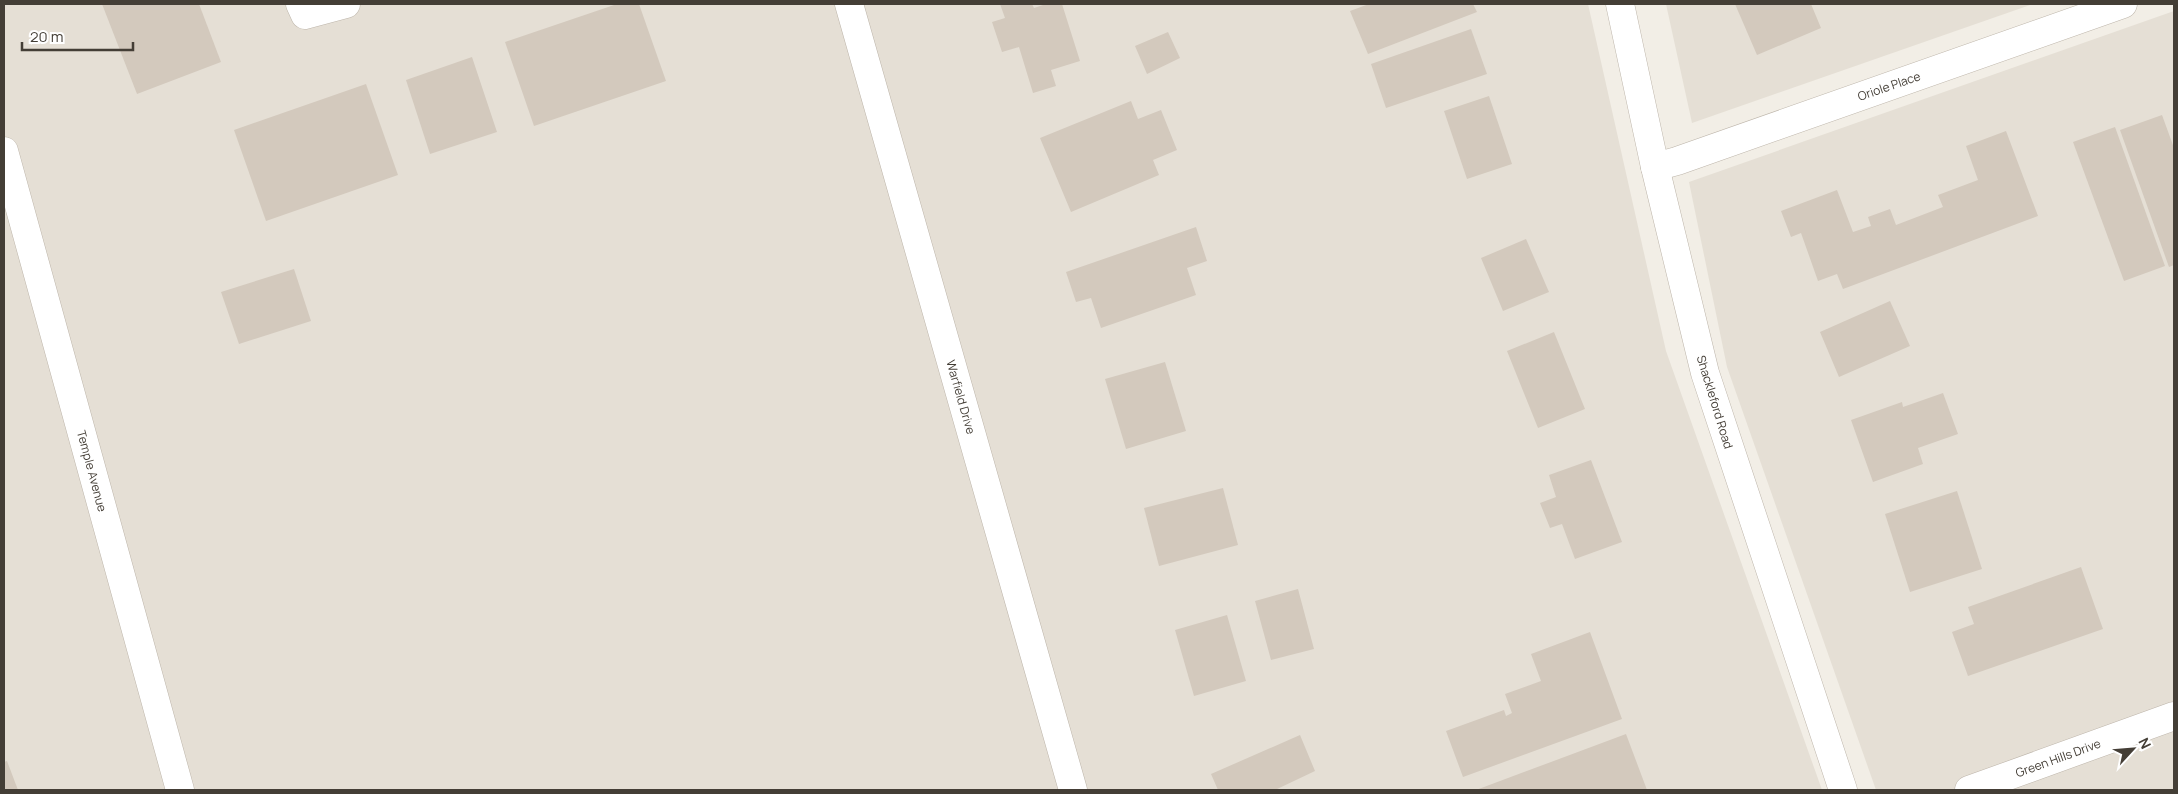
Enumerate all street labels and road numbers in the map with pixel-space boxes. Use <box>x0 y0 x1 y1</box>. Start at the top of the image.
street label: Oriole Place <box>1855 67 1923 105</box>
street label: Shackleford Road <box>1693 353 1737 451</box>
street label: Warfield Drive <box>942 358 980 436</box>
street label: Temple Avenue <box>73 428 111 514</box>
street label: Green Hills Drive <box>2013 735 2103 781</box>

